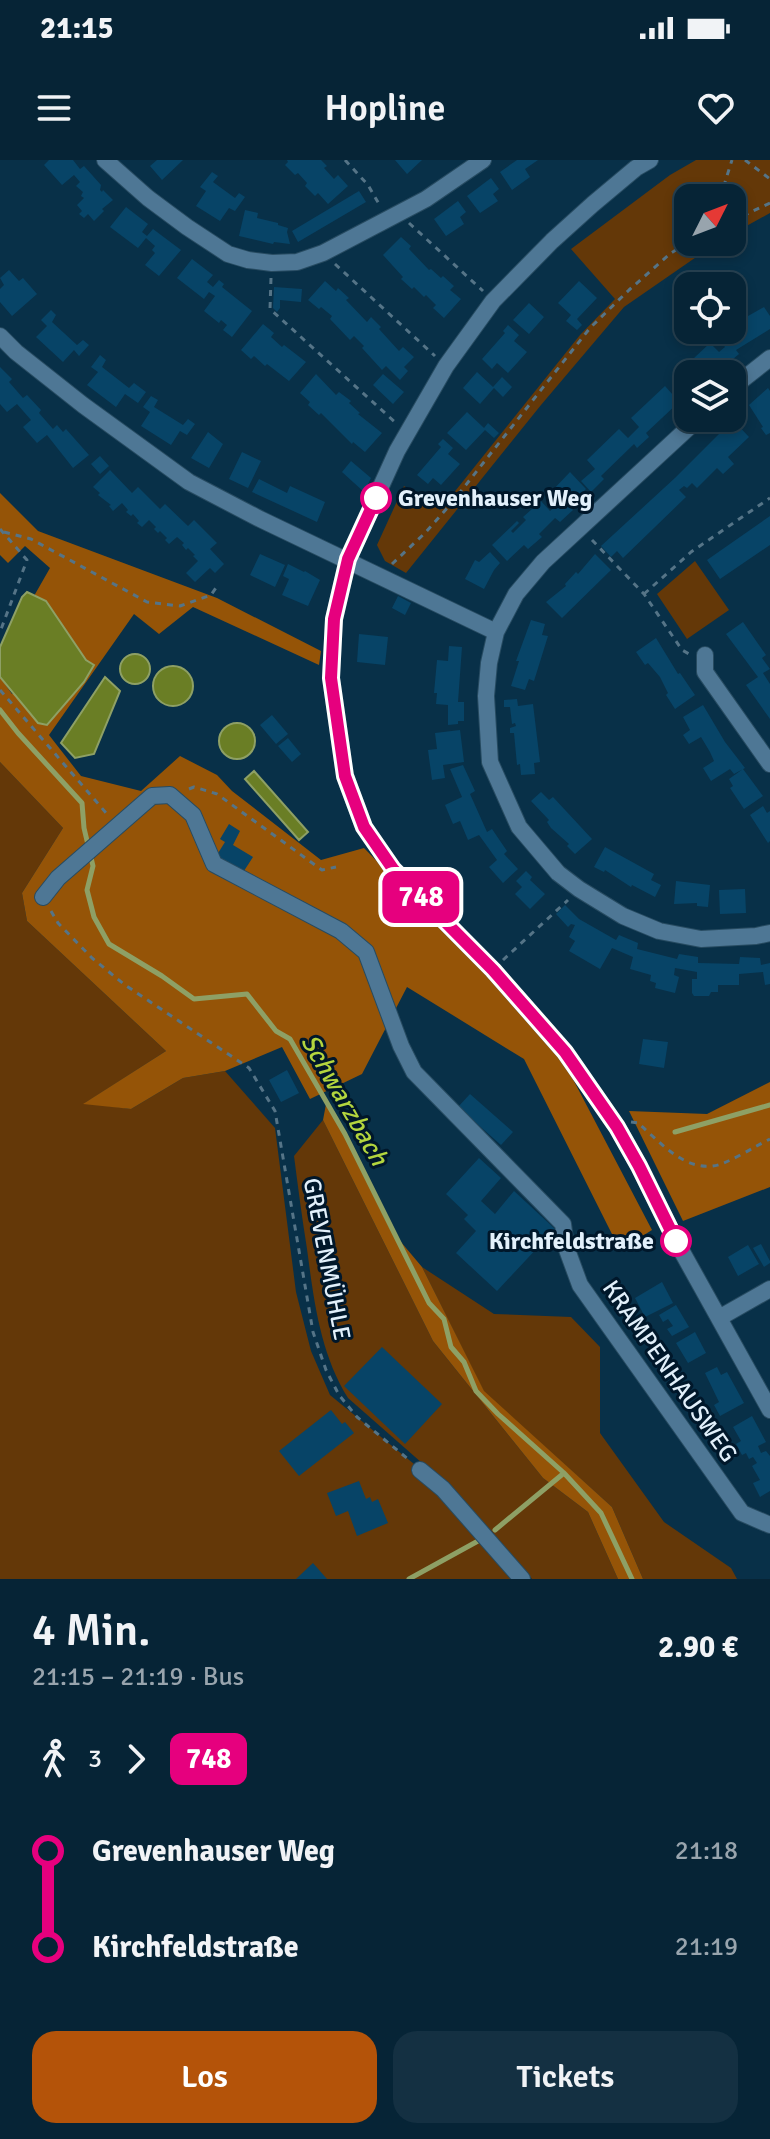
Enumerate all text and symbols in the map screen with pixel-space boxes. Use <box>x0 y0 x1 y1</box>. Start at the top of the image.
text: 21:15 <box>40 10 114 47</box>
icon: menu <box>32 86 76 130</box>
text: Hopline <box>325 86 445 131</box>
icon: heart <box>694 86 738 130</box>
north arrow <box>674 184 746 256</box>
map controls <box>674 184 746 432</box>
button: locate <box>674 272 746 344</box>
button: layers <box>674 360 746 432</box>
marker: Grevenhauser Weg <box>361 483 391 513</box>
place label: Grevenhauser Weg <box>398 483 592 513</box>
line badge: 748 <box>375 871 467 923</box>
text: 748 <box>398 880 444 914</box>
water label: Schwarzbach <box>293 1028 395 1172</box>
street label: GREVENMÜHLE <box>297 1175 357 1343</box>
place label: Kirchfeldstraße <box>489 1226 654 1256</box>
marker: Kirchfeldstraße <box>661 1226 691 1256</box>
street label: KRAMPENHAUSWEG <box>596 1274 744 1468</box>
text: 4 Min. <box>32 1604 150 1658</box>
text: 2.90 € <box>658 1629 738 1666</box>
text: 21:15 – 21:19 · Bus <box>32 1661 244 1693</box>
icon: walk <box>32 1737 76 1781</box>
icon: forward <box>114 1737 158 1781</box>
text: 748 <box>186 1742 231 1776</box>
text: 3 <box>88 1743 102 1775</box>
text: Grevenhauser Weg <box>92 1833 335 1870</box>
text: 21:18 <box>675 1835 738 1867</box>
text: Kirchfeldstraße <box>92 1929 299 1966</box>
text: 21:19 <box>675 1931 738 1963</box>
button: Los <box>32 2031 377 2123</box>
button: Tickets <box>393 2031 738 2123</box>

